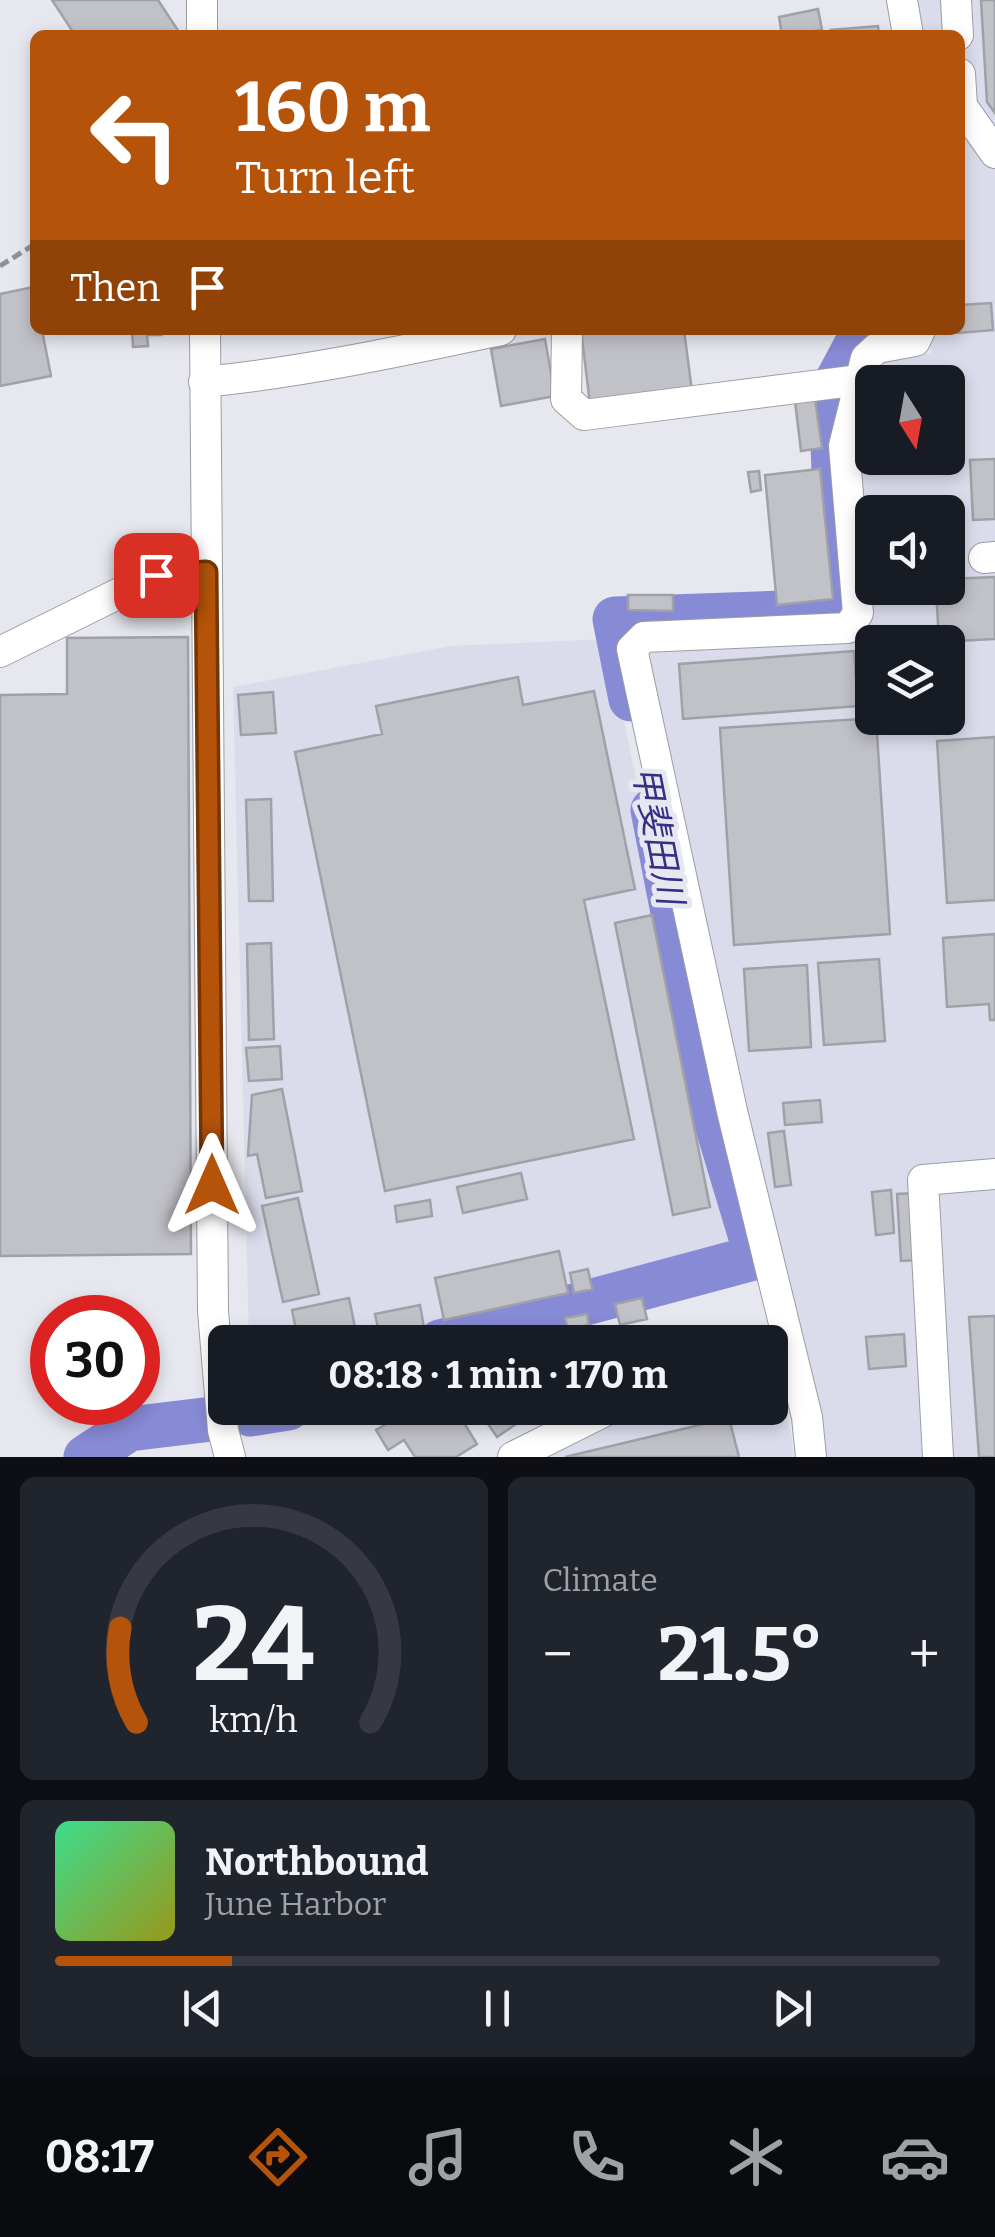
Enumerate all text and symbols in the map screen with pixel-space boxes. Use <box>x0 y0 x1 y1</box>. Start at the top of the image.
text: 160 m <box>235 66 430 150</box>
icon: left <box>70 70 200 200</box>
text: Turn left <box>235 151 415 205</box>
icon: arrive <box>180 260 235 315</box>
text: Then <box>70 265 160 311</box>
north arrow <box>855 365 965 475</box>
map controls <box>855 365 965 735</box>
button: sound <box>855 495 965 605</box>
pin <box>114 533 199 618</box>
icon: arrive <box>129 548 184 603</box>
button: layers <box>855 625 965 735</box>
water label: 甲斐田川 <box>624 762 693 912</box>
position arrow <box>160 1133 264 1237</box>
speed limit sign: 30 <box>30 1295 160 1425</box>
text: 08:18 · 1 min · 170 m <box>328 1352 668 1398</box>
text: Climate <box>543 1561 658 1599</box>
text: 24 <box>193 1583 315 1708</box>
text: 21.5° <box>658 1610 824 1700</box>
text: − <box>543 1622 573 1688</box>
text: + <box>909 1622 940 1688</box>
text: km/h <box>210 1699 298 1741</box>
text: Northbound <box>205 1839 428 1885</box>
text: June Harbor <box>205 1885 386 1923</box>
icon: previous <box>175 1981 230 2036</box>
icon: pause <box>470 1981 525 2036</box>
icon: next <box>765 1981 820 2036</box>
icon: directions <box>243 2122 313 2192</box>
icon: music <box>403 2122 473 2192</box>
icon: phone <box>562 2122 632 2192</box>
icon: climate <box>721 2122 791 2192</box>
icon: car <box>880 2122 950 2192</box>
text: 08:17 <box>45 2130 154 2184</box>

